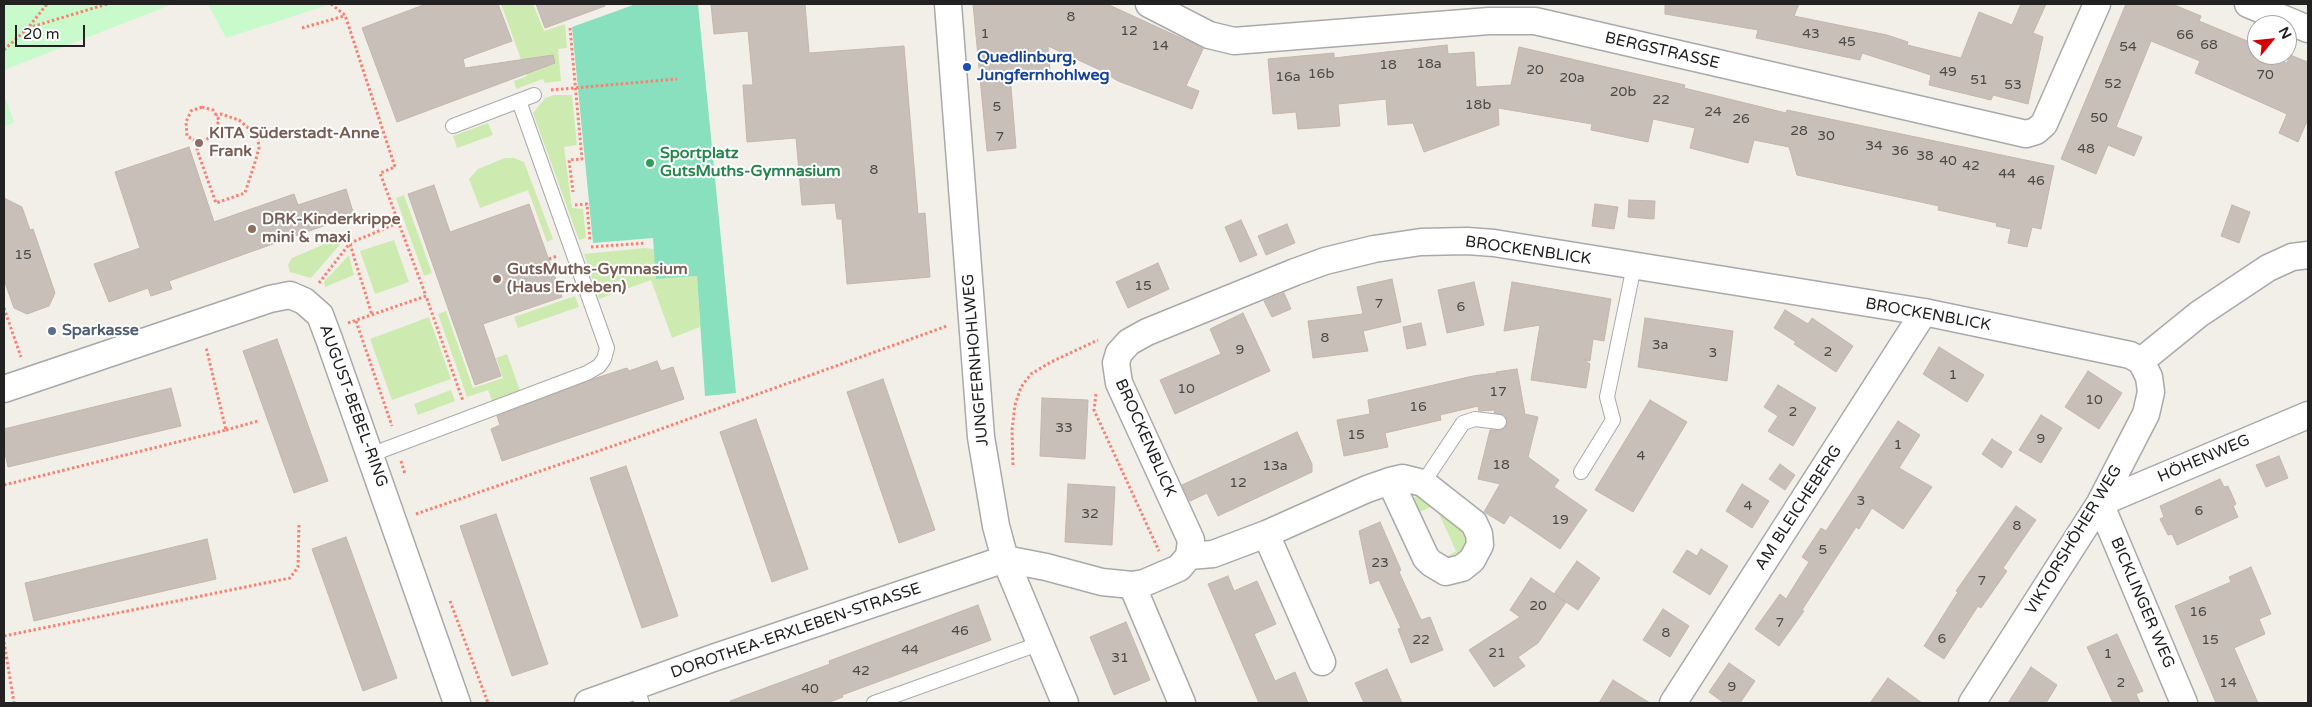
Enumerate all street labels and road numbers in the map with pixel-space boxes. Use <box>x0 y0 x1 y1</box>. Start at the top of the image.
street label: BERGSTRASSE <box>1603 28 1721 74</box>
street label: BROCKENBLICK <box>1464 233 1592 269</box>
street label: JUNGFERNHOHLWEG <box>959 273 993 447</box>
street label: BROCKENBLICK <box>1864 295 1992 335</box>
street label: AUGUST-BEBEL-RING <box>315 322 391 490</box>
street label: BROCKENBLICK <box>1110 376 1180 500</box>
street label: HÖHENWEG <box>2155 431 2253 487</box>
street label: AM BLEICHEBERG <box>1752 442 1846 574</box>
street label: VIKTORSHÖHER WEG <box>2022 462 2126 618</box>
street label: BICKLINGER WEG <box>2106 535 2178 671</box>
street label: DOROTHEA-ERXLEBEN-STRASSE <box>668 579 924 683</box>

